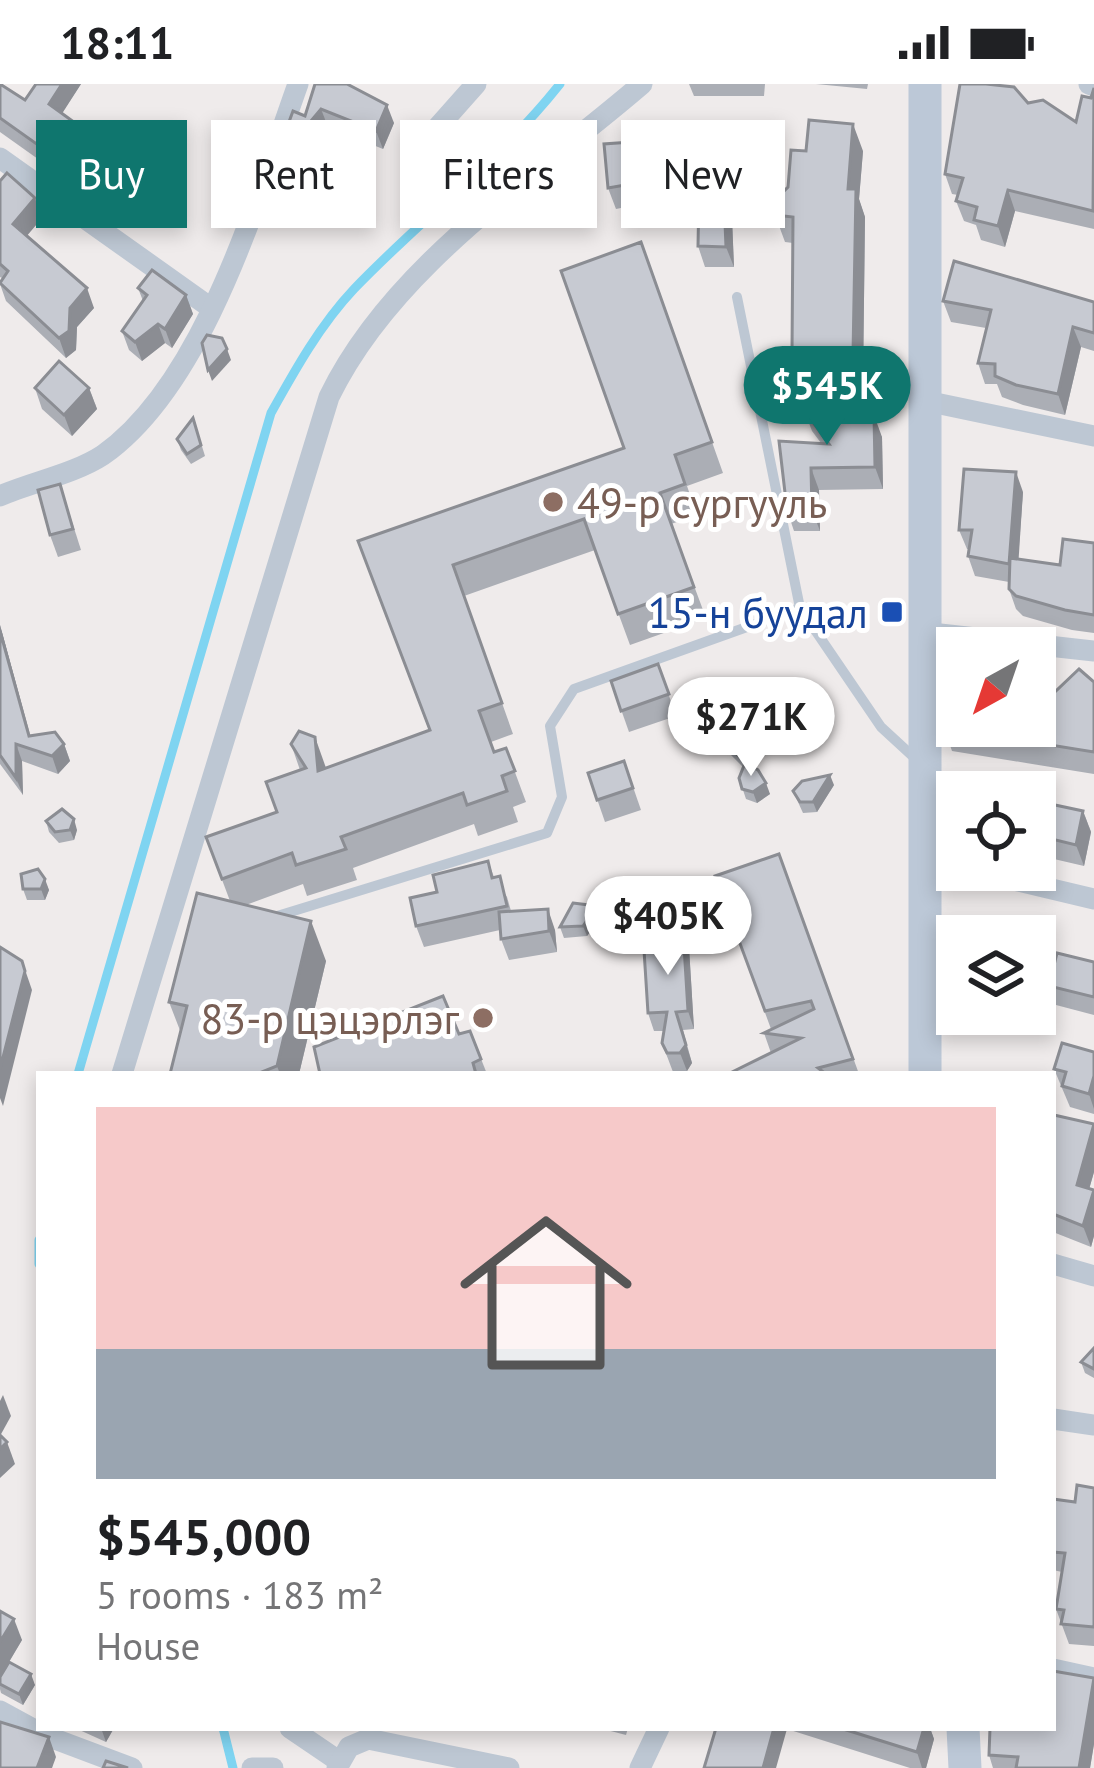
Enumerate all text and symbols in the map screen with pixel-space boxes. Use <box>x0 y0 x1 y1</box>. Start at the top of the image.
text: 18:11 <box>60 13 174 71</box>
chip: Buy <box>36 120 187 228</box>
chip: Rent <box>211 120 376 228</box>
chip: Filters <box>400 120 597 228</box>
chip: New <box>621 120 785 228</box>
pin: $545K <box>743 346 911 448</box>
text: $545K <box>771 359 883 410</box>
place label: 49-р сургууль <box>577 475 827 530</box>
marker: 49-р сургууль <box>540 489 566 515</box>
place label: 15-н буудал <box>648 585 868 640</box>
marker: 15-н буудал <box>879 599 905 625</box>
north arrow <box>936 627 1056 747</box>
map controls <box>936 627 1056 1035</box>
pin: $271K <box>667 677 835 779</box>
text: $271K <box>695 690 807 741</box>
button: locate <box>936 771 1056 891</box>
pin: $405K <box>584 876 752 978</box>
text: $405K <box>612 889 724 940</box>
button: layers <box>936 915 1056 1035</box>
place label: 83-р цэцэрлэг <box>200 991 459 1046</box>
marker: 83-р цэцэрлэг <box>470 1005 496 1031</box>
icon: home <box>438 1185 654 1401</box>
text: $545,000 <box>96 1503 311 1569</box>
text: 5 rooms · 183 m² <box>96 1569 383 1620</box>
text: House <box>96 1620 200 1671</box>

